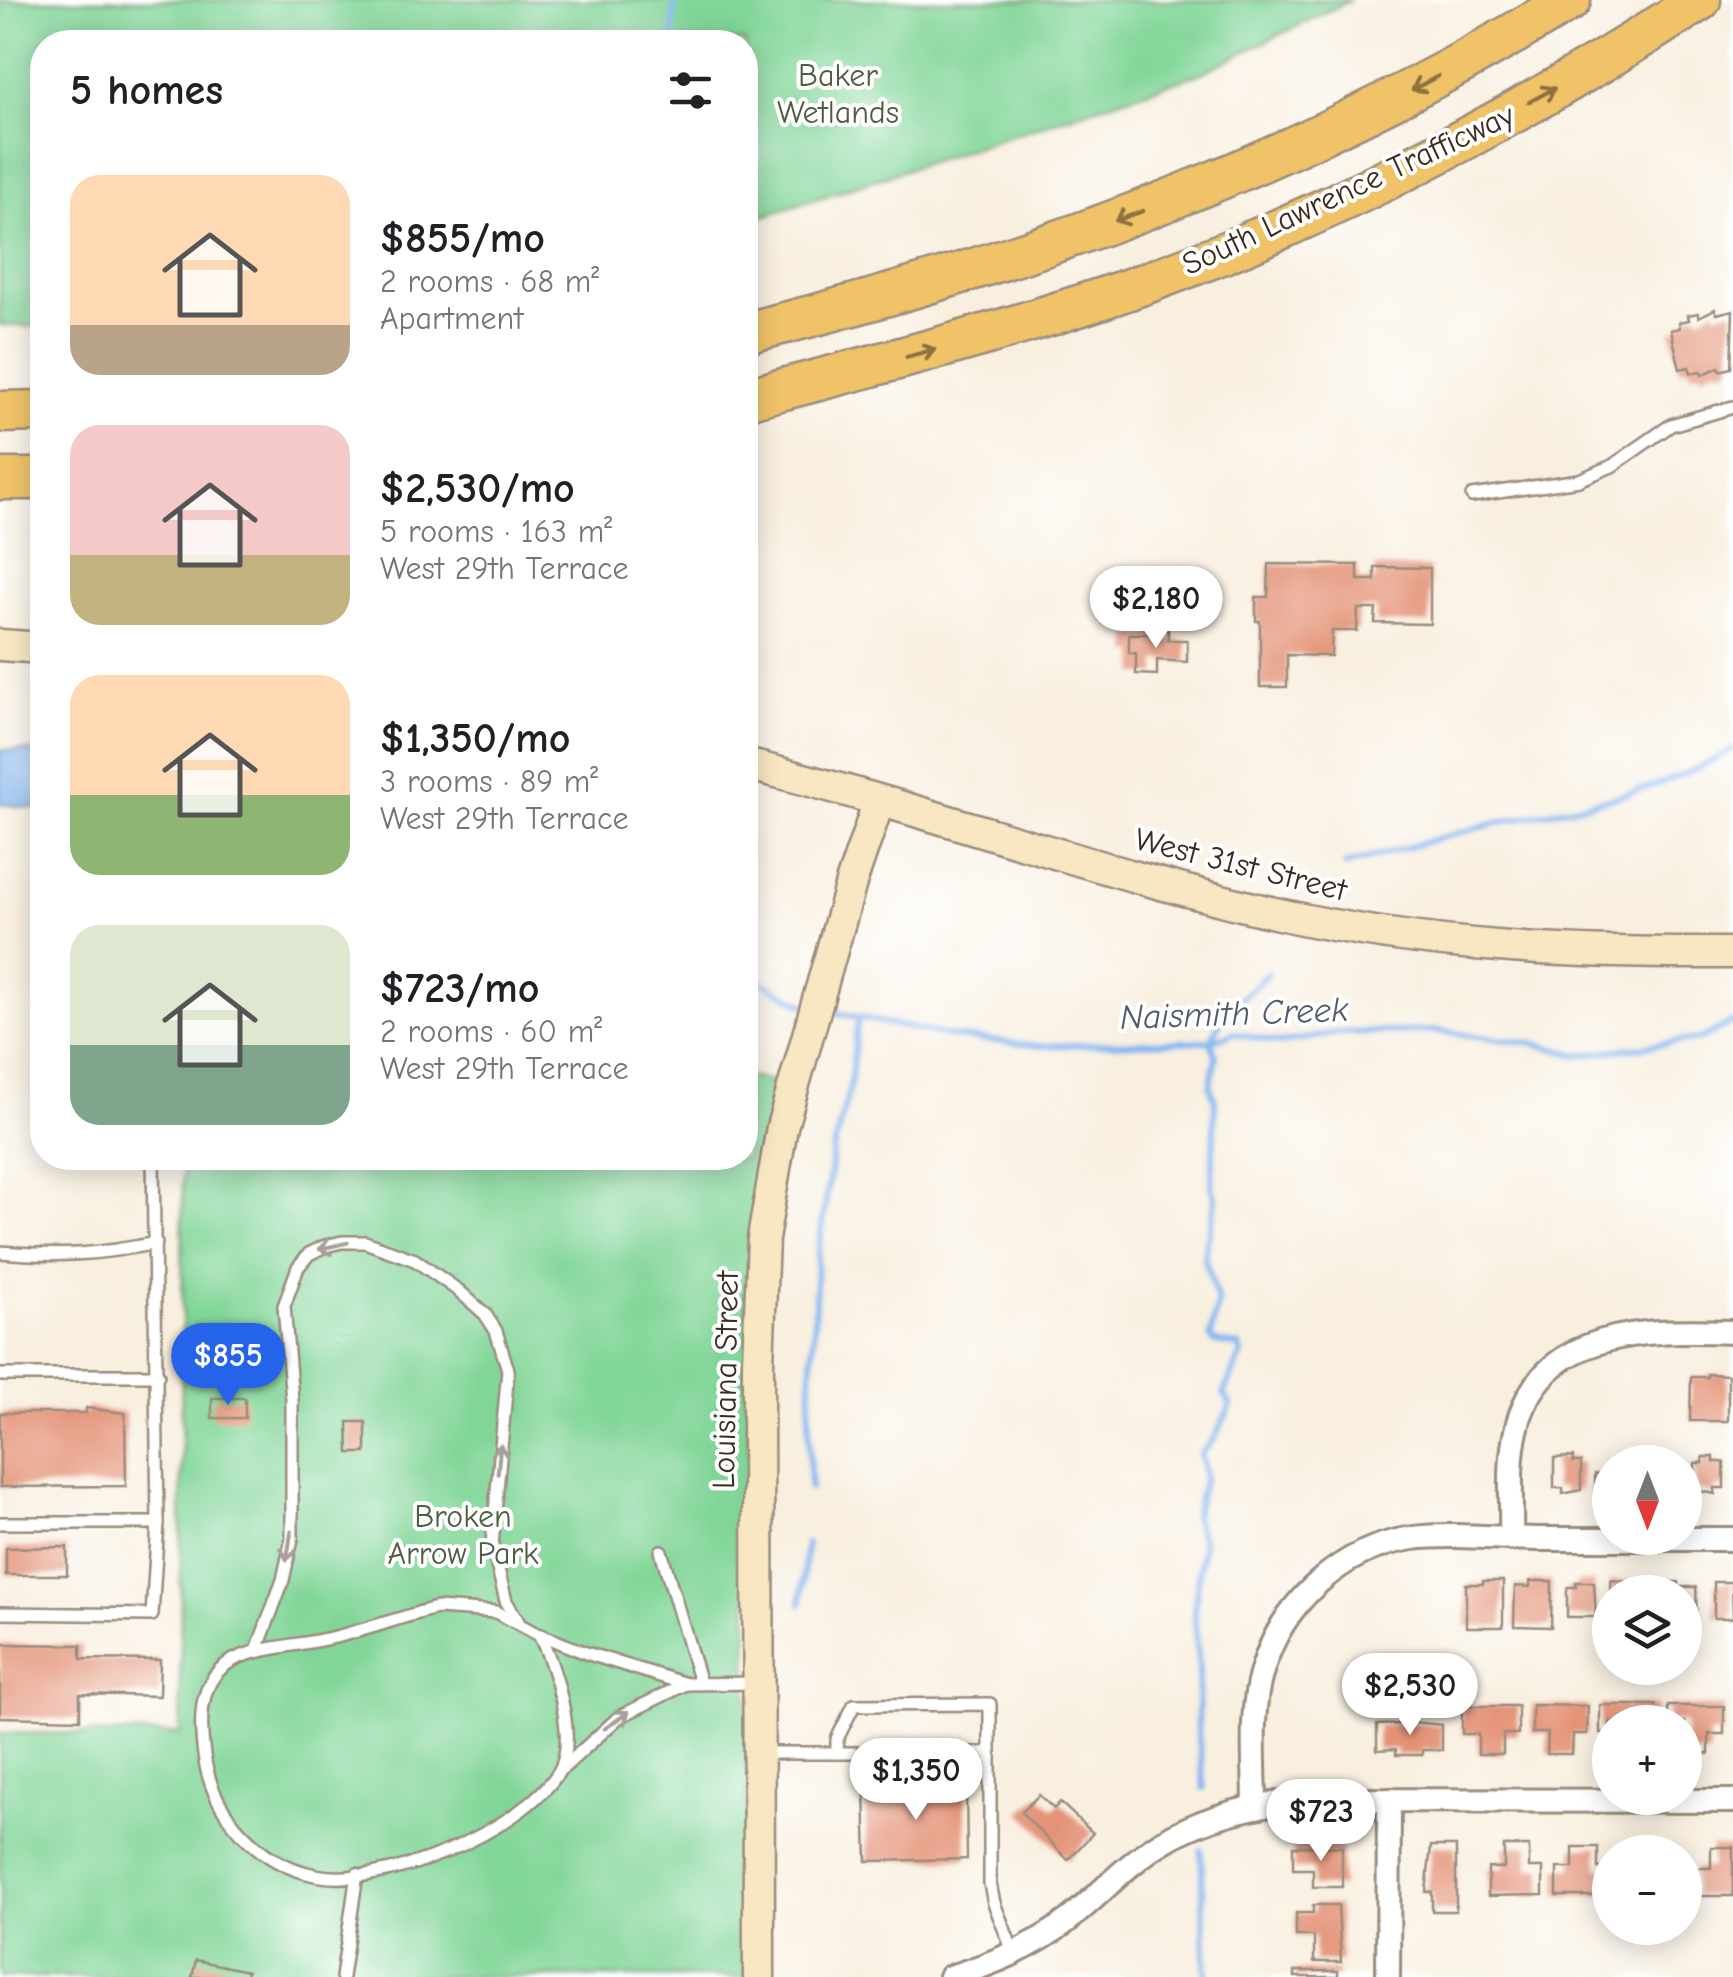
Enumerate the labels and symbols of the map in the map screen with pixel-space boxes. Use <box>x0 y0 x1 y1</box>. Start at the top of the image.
park label: Baker Wetlands <box>777 57 899 131</box>
one-way arrow <box>1410 74 1440 93</box>
one-way arrow <box>1527 84 1557 104</box>
street label: South Lawrence Trafficway <box>1176 96 1521 283</box>
one-way arrow <box>1114 208 1145 226</box>
one-way arrow <box>905 343 936 362</box>
pin: $2,180 <box>1075 566 1237 651</box>
street label: West 31st Street <box>1131 820 1351 909</box>
water label: Naismith Creek <box>1119 989 1350 1038</box>
one-way arrow <box>318 1238 350 1256</box>
street label: Louisiana Street <box>705 1270 746 1489</box>
pin: $855 <box>169 1323 287 1408</box>
one-way arrow <box>490 1443 509 1476</box>
north arrow <box>1592 1445 1702 1555</box>
park label: Broken Arrow Park <box>387 1498 539 1572</box>
one-way arrow <box>280 1529 298 1562</box>
pin: $2,530 <box>1329 1653 1491 1738</box>
one-way arrow <box>602 1710 630 1731</box>
pin: $1,350 <box>835 1738 997 1823</box>
pin: $723 <box>1262 1779 1380 1864</box>

